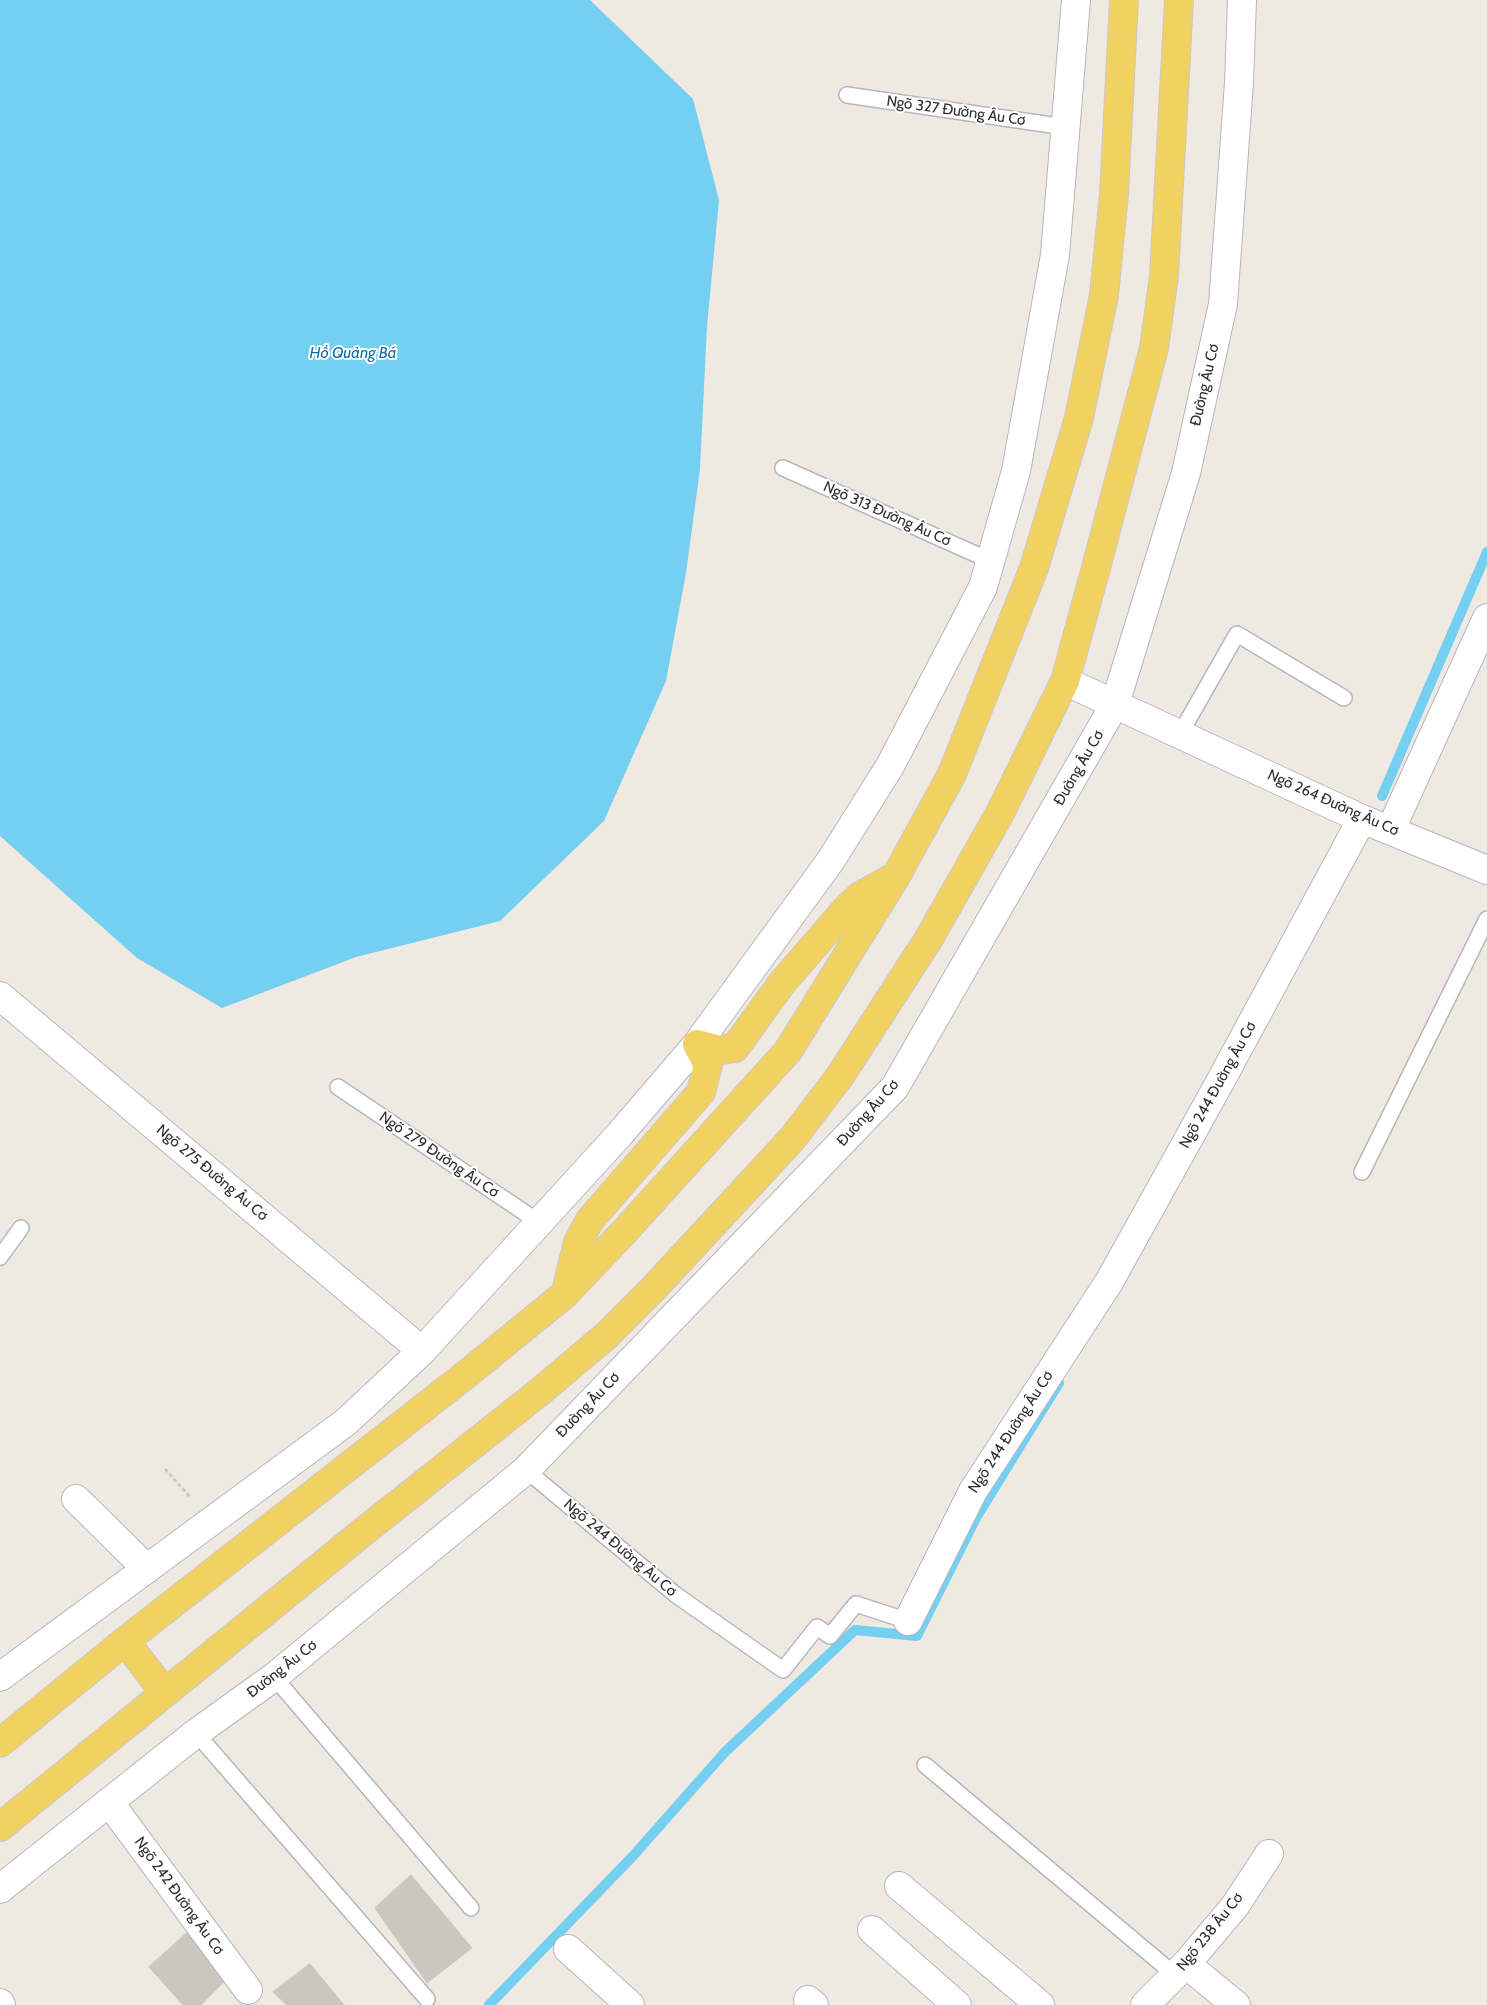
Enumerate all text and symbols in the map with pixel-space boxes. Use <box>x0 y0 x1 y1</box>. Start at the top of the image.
street label: Ngõ 327 Đường Âu Cơ <box>885 92 1027 130</box>
street label: Đường Âu Cơ <box>1187 342 1223 428</box>
water label: Hồ Quảng Bá <box>310 343 396 363</box>
street label: Ngõ 313 Đường Âu Cơ <box>820 478 954 550</box>
street label: Đường Âu Cơ <box>1050 727 1108 809</box>
street label: Ngõ 264 Đường Âu Cơ <box>1265 766 1401 840</box>
street label: Ngõ 244 Đường Âu Cơ <box>1176 1019 1260 1151</box>
street label: Đường Âu Cơ <box>833 1076 903 1150</box>
street label: Ngõ 279 Đường Âu Cơ <box>376 1108 502 1202</box>
street label: Ngõ 275 Đường Âu Cơ <box>153 1121 271 1225</box>
street label: Ngõ 244 Đường Âu Cơ <box>965 1368 1057 1496</box>
street label: Đường Âu Cơ <box>552 1369 624 1441</box>
street label: Ngõ 244 Đường Âu Cơ <box>560 1496 680 1600</box>
street label: Đường Âu Cơ <box>243 1636 321 1702</box>
street label: Ngõ 242 Đường Âu Cơ <box>130 1834 228 1958</box>
street label: Ngõ 238 Âu Cơ <box>1173 1889 1247 1975</box>

